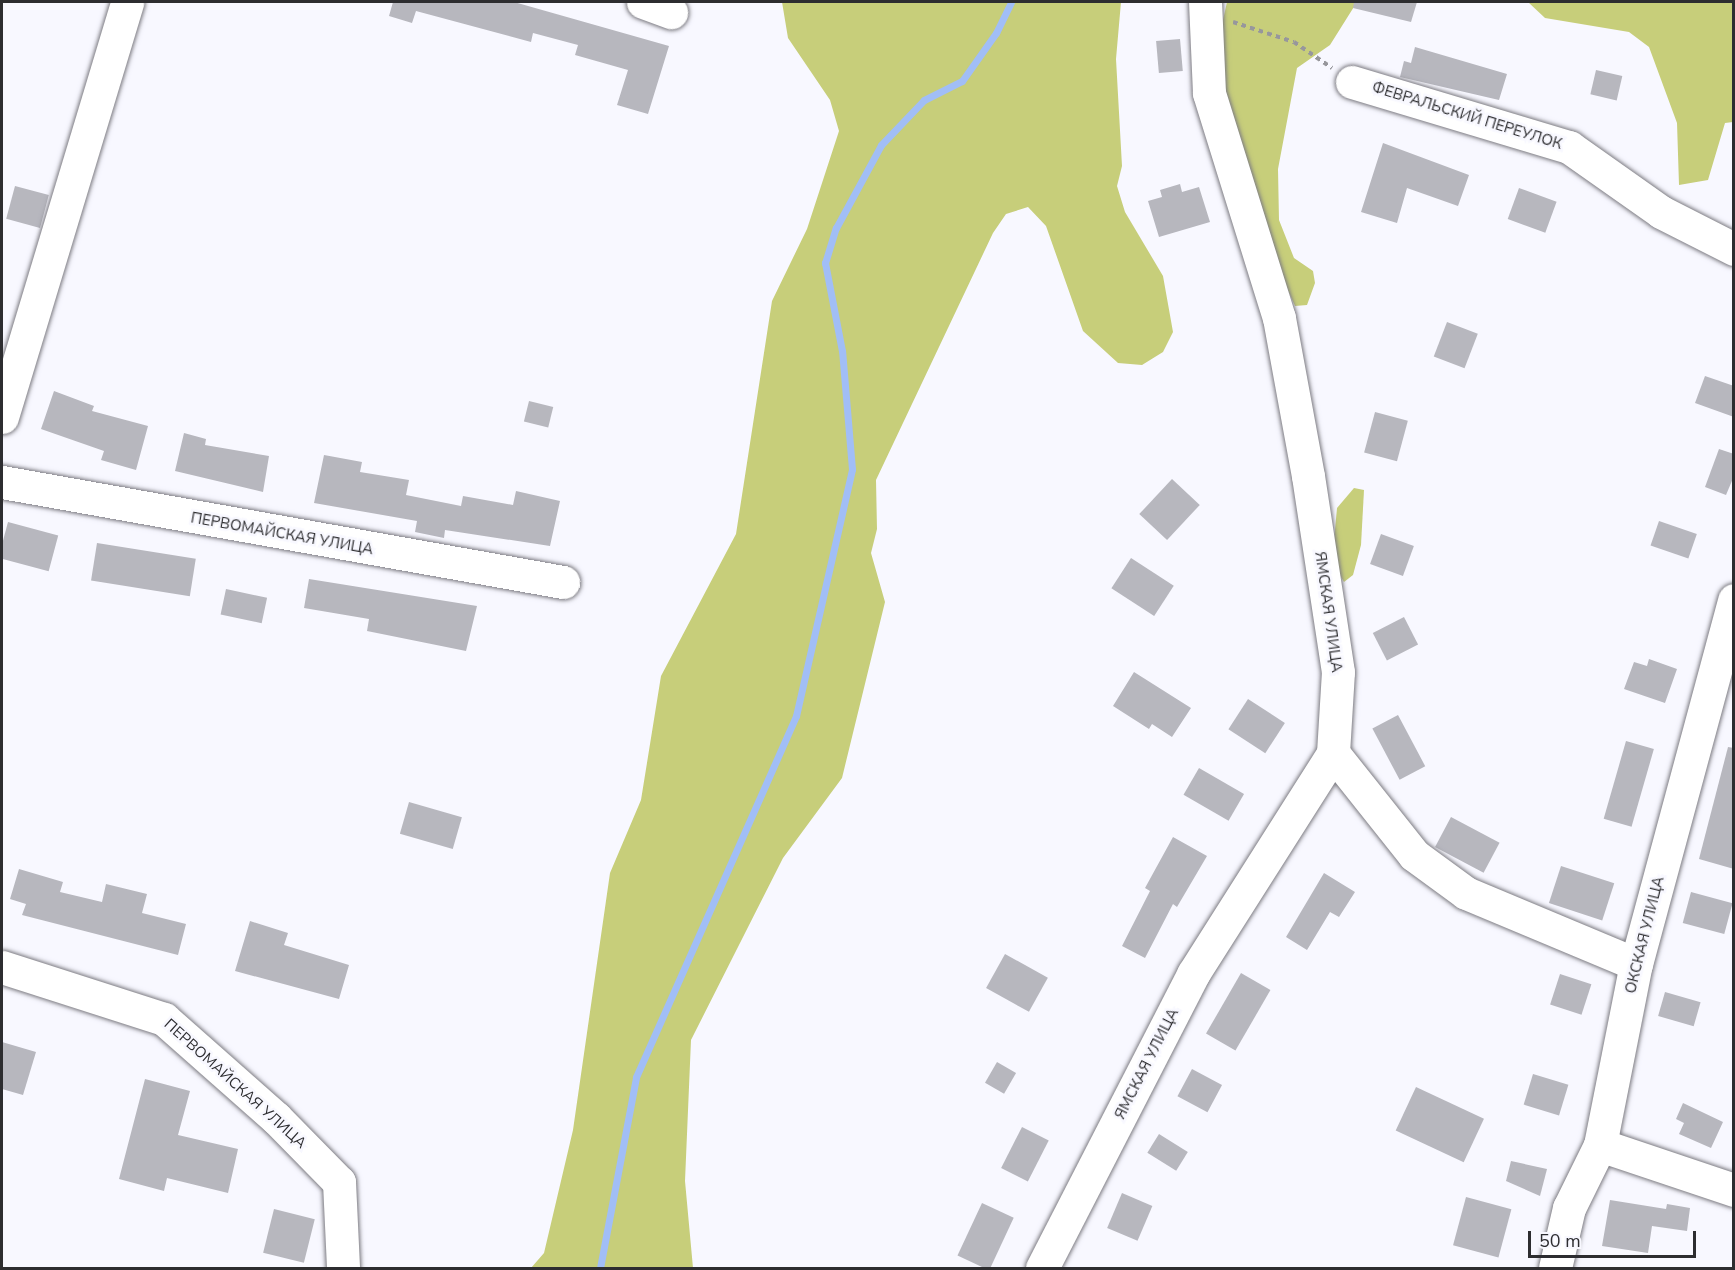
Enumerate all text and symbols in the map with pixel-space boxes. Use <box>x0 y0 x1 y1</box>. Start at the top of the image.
street label: ФЕВРАЛЬСКИЙ ПЕРЕУЛОК <box>1370 78 1564 154</box>
street label: ПЕРВОМАЙСКАЯ УЛИЦА <box>189 509 375 559</box>
street label: ЯМСКАЯ УЛИЦА <box>1311 550 1345 674</box>
street label: ОКСКАЯ УЛИЦА <box>1622 875 1668 995</box>
street label: ЯМСКАЯ УЛИЦА <box>1111 1006 1183 1122</box>
street label: ПЕРВОМАЙСКАЯ УЛИЦА <box>160 1015 310 1153</box>
scale bar <box>1531 1219 1699 1257</box>
text: 50 m <box>1539 1229 1581 1253</box>

